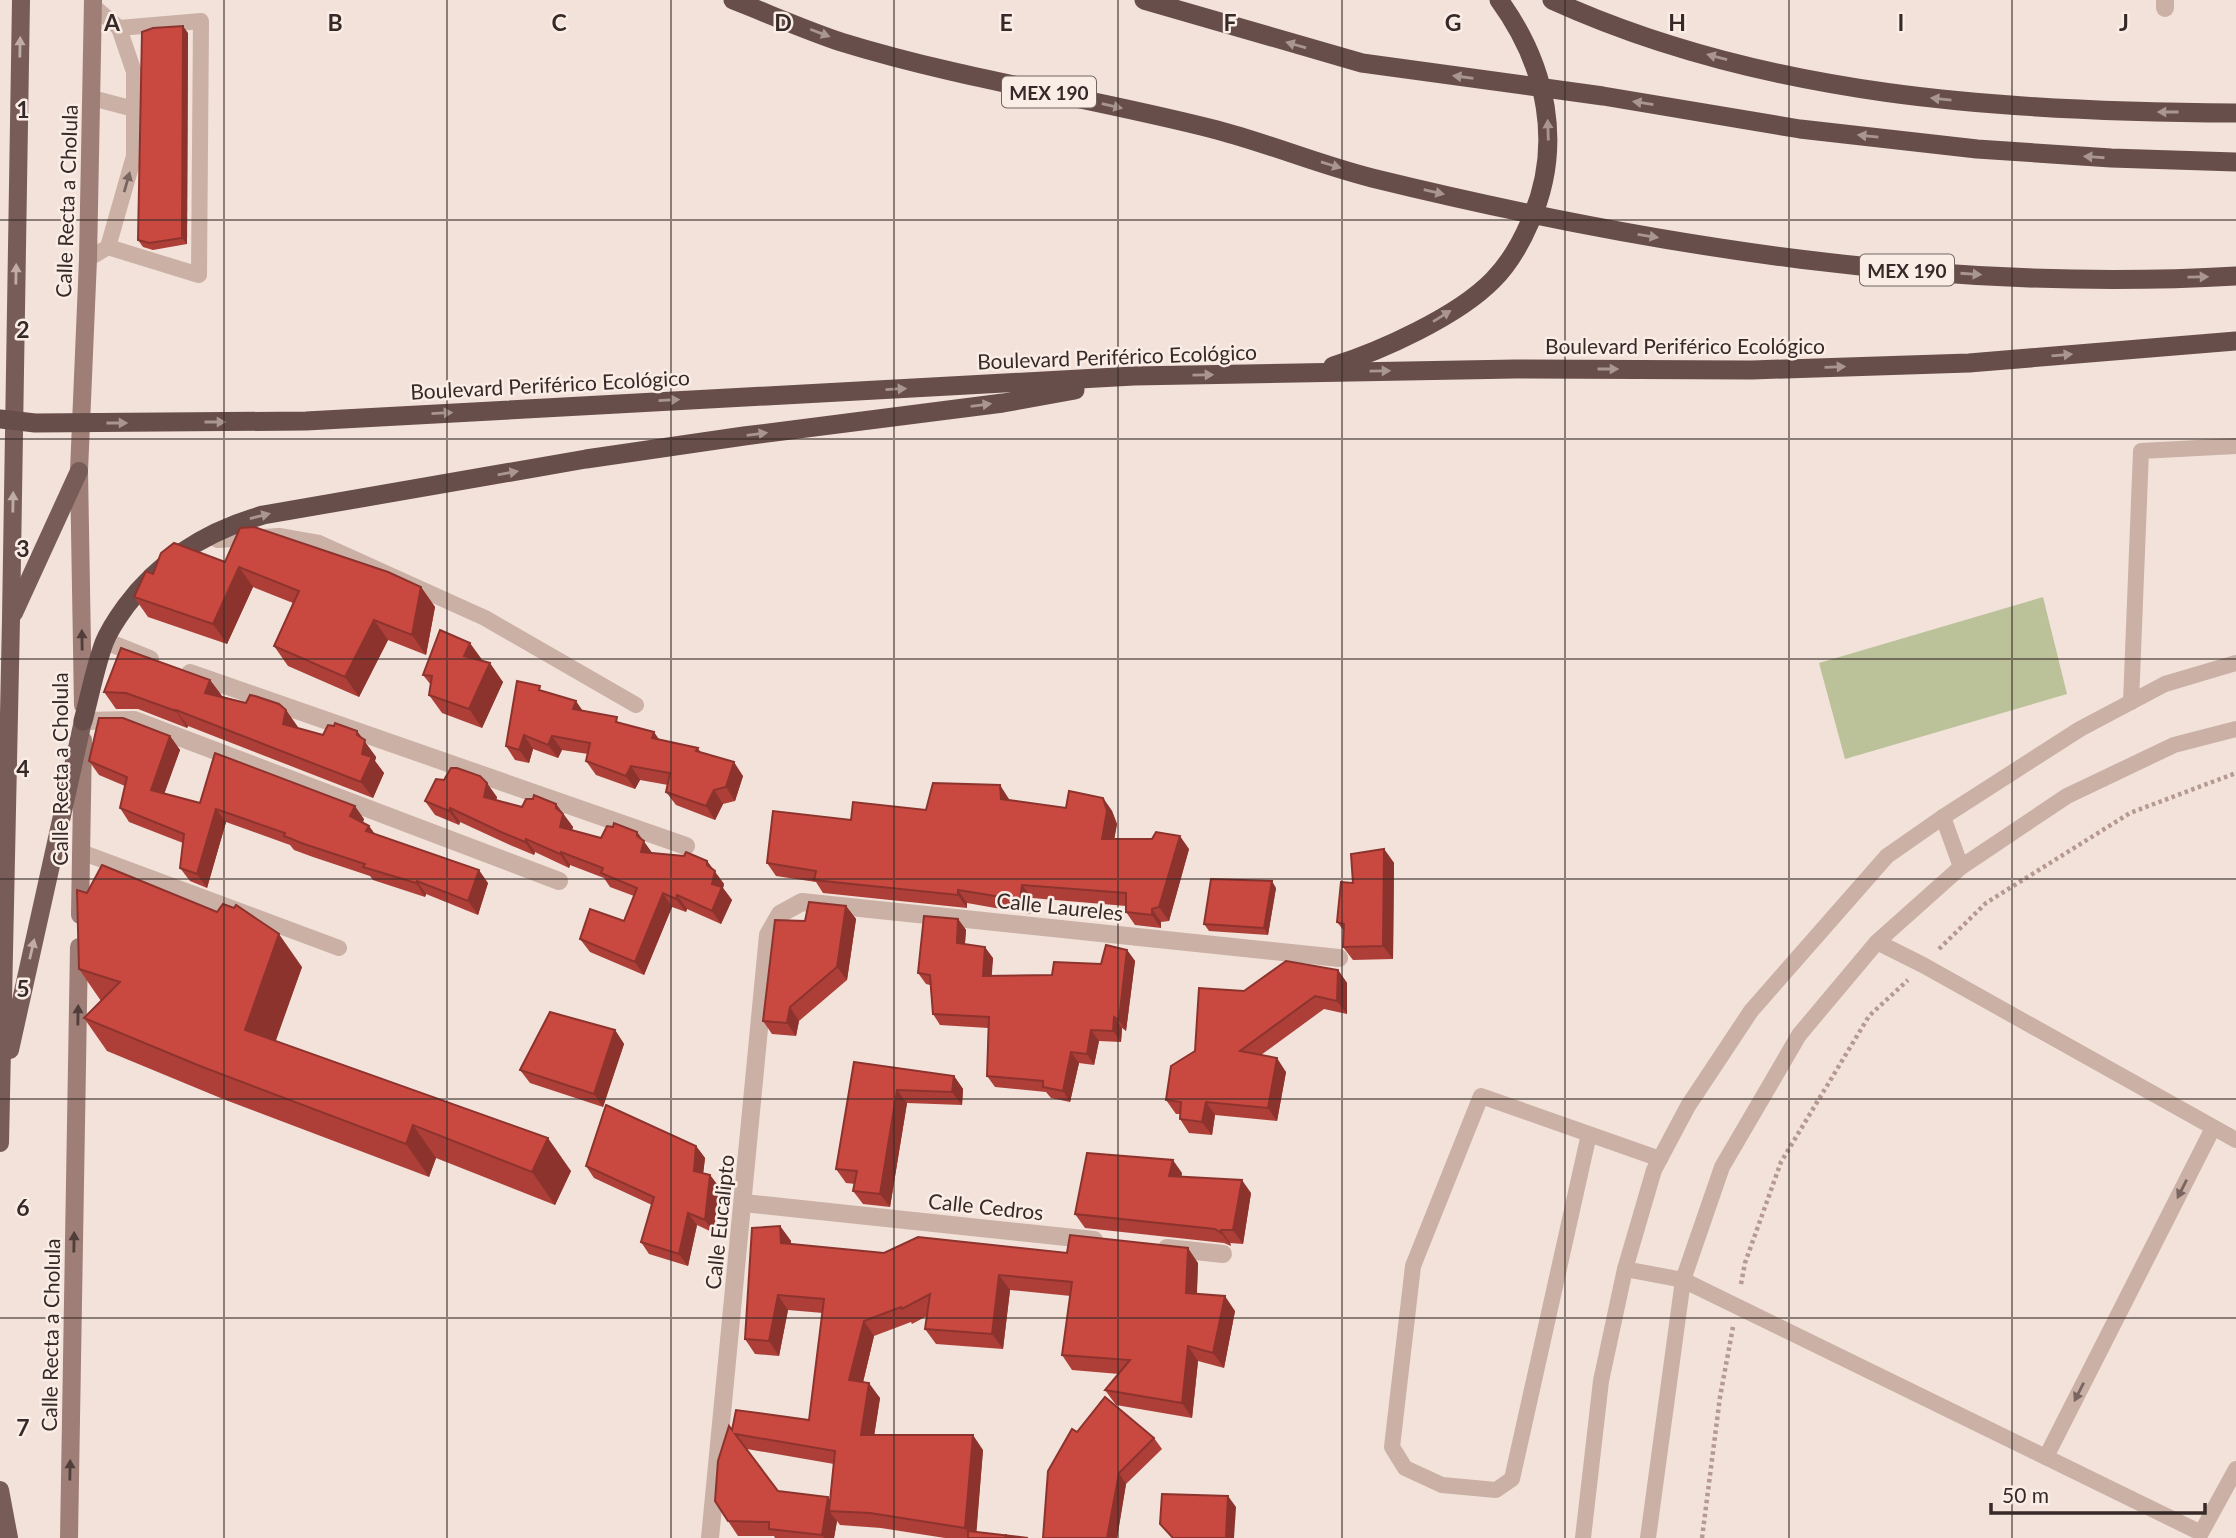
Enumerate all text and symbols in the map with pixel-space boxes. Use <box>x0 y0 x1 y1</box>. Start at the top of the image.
text: A <box>103 8 121 36</box>
text: B <box>327 8 343 36</box>
text: C <box>551 8 567 36</box>
text: D <box>774 8 792 36</box>
text: E <box>999 8 1013 36</box>
text: F <box>1223 8 1237 36</box>
text: G <box>1445 8 1461 36</box>
text: H <box>1668 8 1686 36</box>
text: I <box>1898 8 1904 36</box>
text: J <box>2119 8 2129 36</box>
one-way arrow <box>809 28 830 39</box>
one-way arrow <box>14 35 26 57</box>
one-way arrow <box>1285 39 1306 49</box>
one-way arrow <box>1706 52 1727 62</box>
one-way arrow <box>1452 72 1474 83</box>
road number: MEX 190 <box>1002 76 1096 108</box>
one-way arrow <box>1930 93 1952 104</box>
text: 1 <box>16 95 30 123</box>
one-way arrow <box>1632 97 1654 108</box>
one-way arrow <box>1101 101 1123 112</box>
street label: Calle Recta a Cholula <box>50 104 82 298</box>
one-way arrow <box>2157 107 2179 118</box>
one-way arrow <box>1542 118 1554 140</box>
one-way arrow <box>1857 131 1879 142</box>
one-way arrow <box>2083 151 2105 162</box>
one-way arrow <box>1321 161 1342 171</box>
one-way arrow <box>122 171 132 192</box>
one-way arrow <box>1423 187 1445 198</box>
one-way arrow <box>1637 231 1659 242</box>
road number: MEX 190 <box>1860 254 1954 286</box>
one-way arrow <box>11 263 22 285</box>
one-way arrow <box>1960 269 1982 280</box>
one-way arrow <box>2188 272 2210 283</box>
one-way arrow <box>1432 310 1451 323</box>
text: 2 <box>16 315 30 343</box>
street label: Boulevard Periférico Ecológico <box>1545 333 1825 358</box>
street label: Boulevard Periférico Ecológico <box>977 339 1257 373</box>
one-way arrow <box>2051 349 2073 360</box>
one-way arrow <box>1824 362 1846 373</box>
one-way arrow <box>1597 363 1619 375</box>
street label: Boulevard Periférico Ecológico <box>410 364 690 404</box>
one-way arrow <box>1369 365 1391 377</box>
one-way arrow <box>1192 369 1214 380</box>
one-way arrow <box>886 383 908 394</box>
one-way arrow <box>658 395 680 406</box>
one-way arrow <box>970 400 992 411</box>
one-way arrow <box>431 408 453 419</box>
one-way arrow <box>204 416 226 428</box>
one-way arrow <box>106 417 128 428</box>
one-way arrow <box>746 429 768 440</box>
one-way arrow <box>497 467 519 478</box>
one-way arrow <box>7 490 19 512</box>
one-way arrow <box>249 510 271 521</box>
text: 3 <box>16 534 30 562</box>
one-way arrow <box>76 629 88 651</box>
street label: Calle Recta a Cholula <box>47 672 72 866</box>
text: 4 <box>16 754 30 782</box>
street label: Calle Laureles <box>995 887 1125 925</box>
one-way arrow <box>27 938 38 960</box>
text: 5 <box>16 974 30 1002</box>
one-way arrow <box>72 1004 84 1026</box>
street label: Calle Eucalipto <box>699 1153 739 1291</box>
one-way arrow <box>2177 1179 2188 1199</box>
street label: Calle Cedros <box>927 1188 1045 1224</box>
text: 6 <box>16 1193 30 1221</box>
one-way arrow <box>68 1231 80 1253</box>
street label: Calle Recta a Cholula <box>36 1238 64 1432</box>
one-way arrow <box>2074 1382 2085 1402</box>
text: 7 <box>16 1413 30 1441</box>
one-way arrow <box>64 1459 76 1481</box>
scale bar <box>1991 1472 2204 1516</box>
text: 50 m <box>2002 1482 2049 1507</box>

